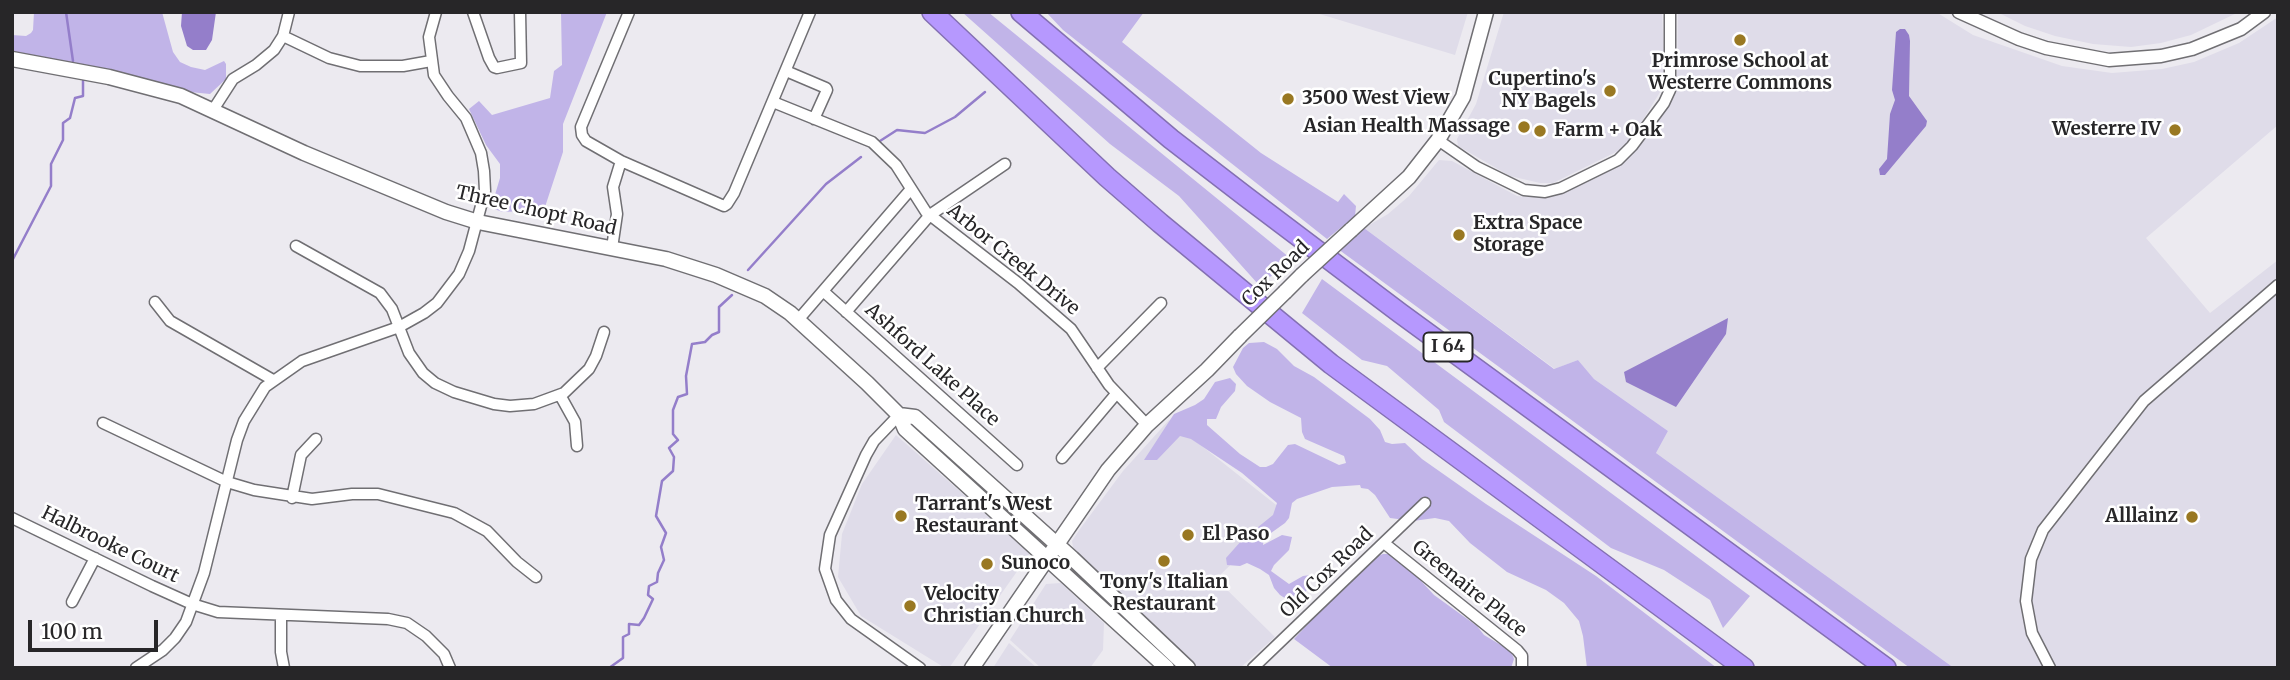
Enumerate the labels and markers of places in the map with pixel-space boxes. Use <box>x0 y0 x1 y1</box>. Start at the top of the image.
marker: Primrose School at Westerre Commons <box>1732 32 1748 48</box>
place label: Primrose School at Westerre Commons <box>1648 51 1832 95</box>
place label: Cupertino's NY Bagels <box>1488 69 1596 113</box>
marker: Cupertino's NY Bagels <box>1602 83 1618 99</box>
place label: 3500 West View <box>1302 88 1449 110</box>
marker: 3500 West View <box>1280 91 1296 107</box>
place label: Asian Health Massage <box>1304 116 1510 138</box>
marker: Asian Health Massage <box>1516 119 1532 135</box>
place label: Westerre IV <box>2052 119 2161 141</box>
place label: Farm + Oak <box>1554 120 1662 142</box>
marker: Westerre IV <box>2167 122 2183 138</box>
marker: Farm + Oak <box>1532 123 1548 139</box>
place label: Extra Space Storage <box>1473 213 1583 257</box>
marker: Extra Space Storage <box>1451 227 1467 243</box>
place label: Tarrant's West Restaurant <box>915 494 1052 538</box>
place label: Alllainz <box>2105 506 2178 528</box>
marker: Tarrant's West Restaurant <box>893 508 909 524</box>
marker: Alllainz <box>2184 509 2200 525</box>
place label: El Paso <box>1202 524 1269 546</box>
marker: El Paso <box>1180 527 1196 543</box>
place label: Sunoco <box>1001 553 1070 575</box>
marker: Tony's Italian Restaurant <box>1156 553 1172 569</box>
marker: Sunoco <box>979 556 995 572</box>
place label: Tony's Italian Restaurant <box>1100 572 1228 616</box>
place label: Velocity Christian Church <box>924 584 1084 628</box>
marker: Velocity Christian Church <box>902 598 918 614</box>

